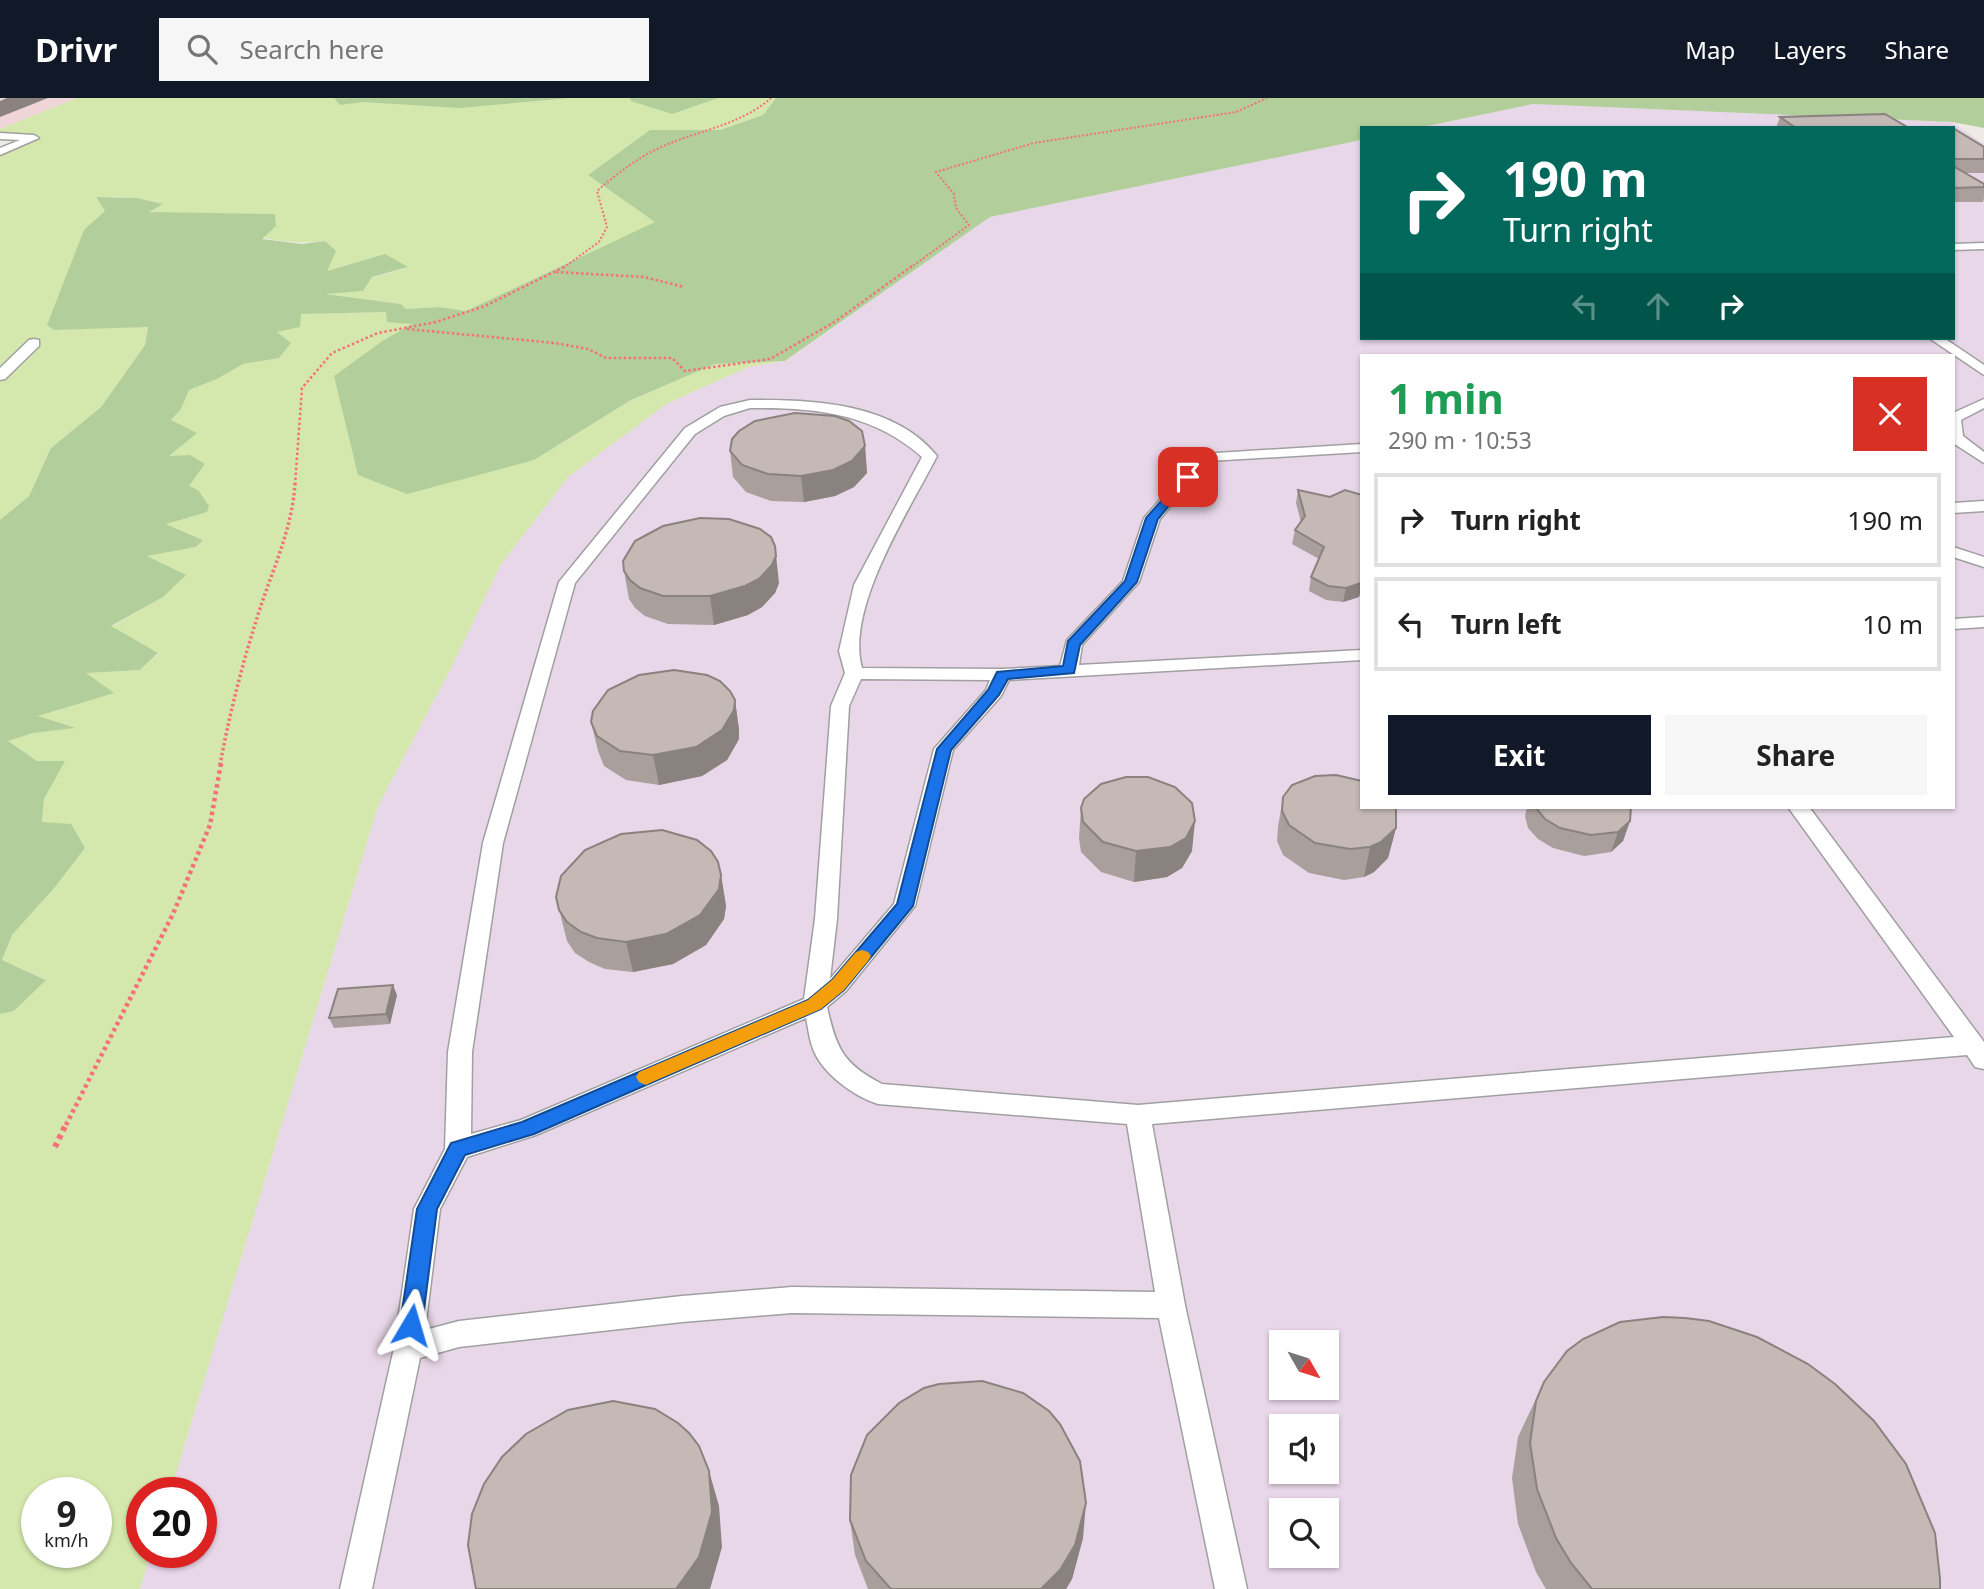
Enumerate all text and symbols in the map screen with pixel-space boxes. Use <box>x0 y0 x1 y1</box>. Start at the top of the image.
search box <box>159 18 649 81</box>
text: Drivr <box>35 27 117 72</box>
icon: search <box>183 30 221 68</box>
text: Search here <box>239 31 384 67</box>
text: Map <box>1685 33 1735 66</box>
text: Layers <box>1773 33 1847 66</box>
text: Share <box>1885 33 1949 66</box>
text: 190 m <box>1503 145 1648 211</box>
icon: right <box>1388 154 1479 245</box>
text: Turn right <box>1503 208 1653 251</box>
icon: left <box>1566 287 1604 325</box>
icon: ahead <box>1639 287 1677 325</box>
icon: right <box>1712 287 1750 325</box>
text: 1 min <box>1388 369 1504 426</box>
button: close <box>1853 377 1927 451</box>
text: 290 m · 10:53 <box>1388 424 1532 456</box>
pin <box>1158 447 1218 507</box>
icon: arrive <box>1169 458 1207 496</box>
icon: right <box>1392 501 1430 539</box>
text: Turn right <box>1451 502 1581 538</box>
text: 190 m <box>1847 502 1923 538</box>
icon: left <box>1392 605 1430 643</box>
text: Turn left <box>1451 606 1562 642</box>
text: 10 m <box>1862 606 1923 642</box>
button: Exit <box>1388 715 1651 795</box>
button: Share <box>1665 715 1927 795</box>
position arrow <box>374 1288 448 1362</box>
north arrow <box>1269 1330 1339 1400</box>
map controls <box>1269 1330 1339 1568</box>
button: sound <box>1269 1414 1339 1484</box>
speed limit sign: 20 <box>126 1477 217 1568</box>
text: 9 <box>56 1490 77 1537</box>
button: search <box>1269 1498 1339 1568</box>
text: km/h <box>44 1528 89 1552</box>

